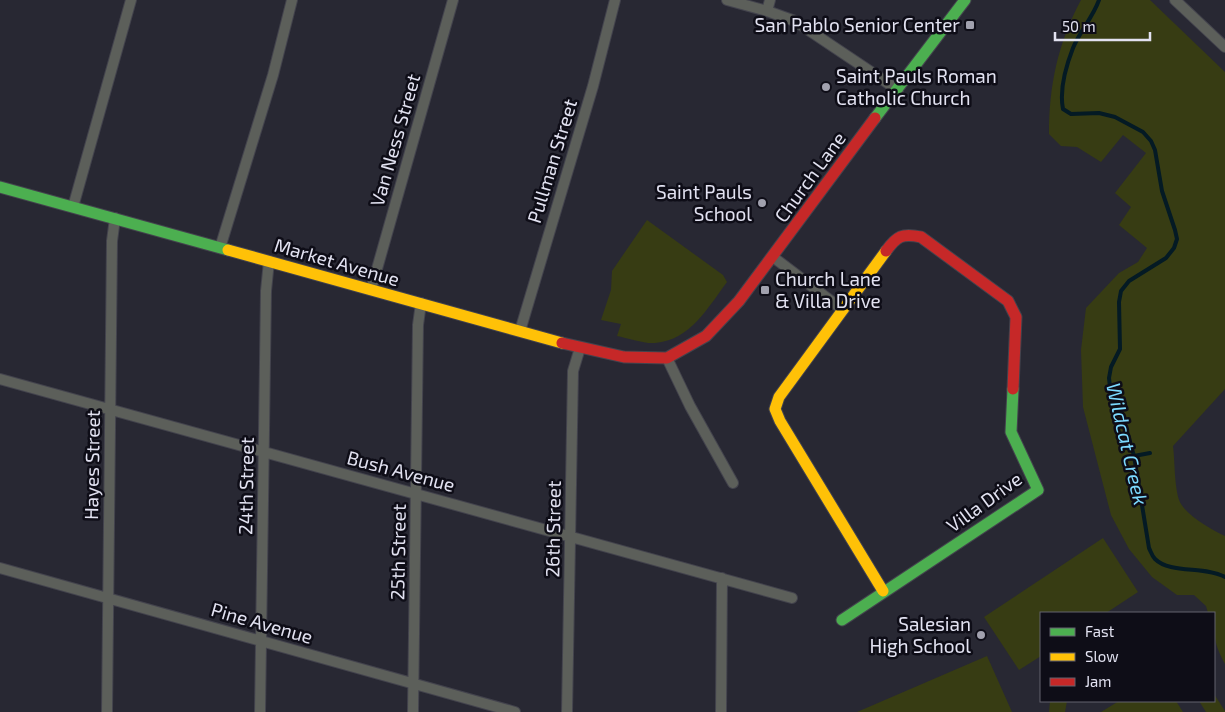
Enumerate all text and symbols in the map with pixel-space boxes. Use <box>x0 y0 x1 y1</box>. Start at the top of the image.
scale bar <box>1055 10 1150 42</box>
place label: San Pablo Senior Center <box>755 13 960 36</box>
text: 50 m <box>1062 17 1096 35</box>
marker: San Pablo Senior Center <box>964 19 976 31</box>
place label: Saint Pauls Roman Catholic Church <box>836 64 997 109</box>
street label: Van Ness Street <box>365 71 424 209</box>
marker: Saint Pauls Roman Catholic Church <box>820 81 832 93</box>
street label: Pullman Street <box>522 96 581 226</box>
street label: Church Lane <box>769 127 850 226</box>
place label: Saint Pauls School <box>656 180 752 225</box>
marker: Saint Pauls School <box>756 197 768 209</box>
street label: Market Avenue <box>272 233 402 290</box>
place label: Church Lane & Villa Drive <box>775 267 881 312</box>
marker: Church Lane & Villa Drive <box>759 284 771 296</box>
water label: Wildcat Creek <box>1102 380 1154 507</box>
street label: Hayes Street <box>79 410 104 520</box>
street label: 24th Street <box>233 437 258 535</box>
street label: Bush Avenue <box>345 445 458 496</box>
street label: Villa Drive <box>942 467 1026 537</box>
street label: 26th Street <box>540 480 565 578</box>
street label: 25th Street <box>385 504 410 600</box>
street label: Pine Avenue <box>209 597 316 648</box>
place label: Salesian High School <box>870 612 971 657</box>
legend <box>1040 612 1215 702</box>
text: Fast <box>1085 622 1115 640</box>
marker: Salesian High School <box>975 629 987 641</box>
text: Slow <box>1085 647 1119 665</box>
text: Jam <box>1085 672 1111 690</box>

